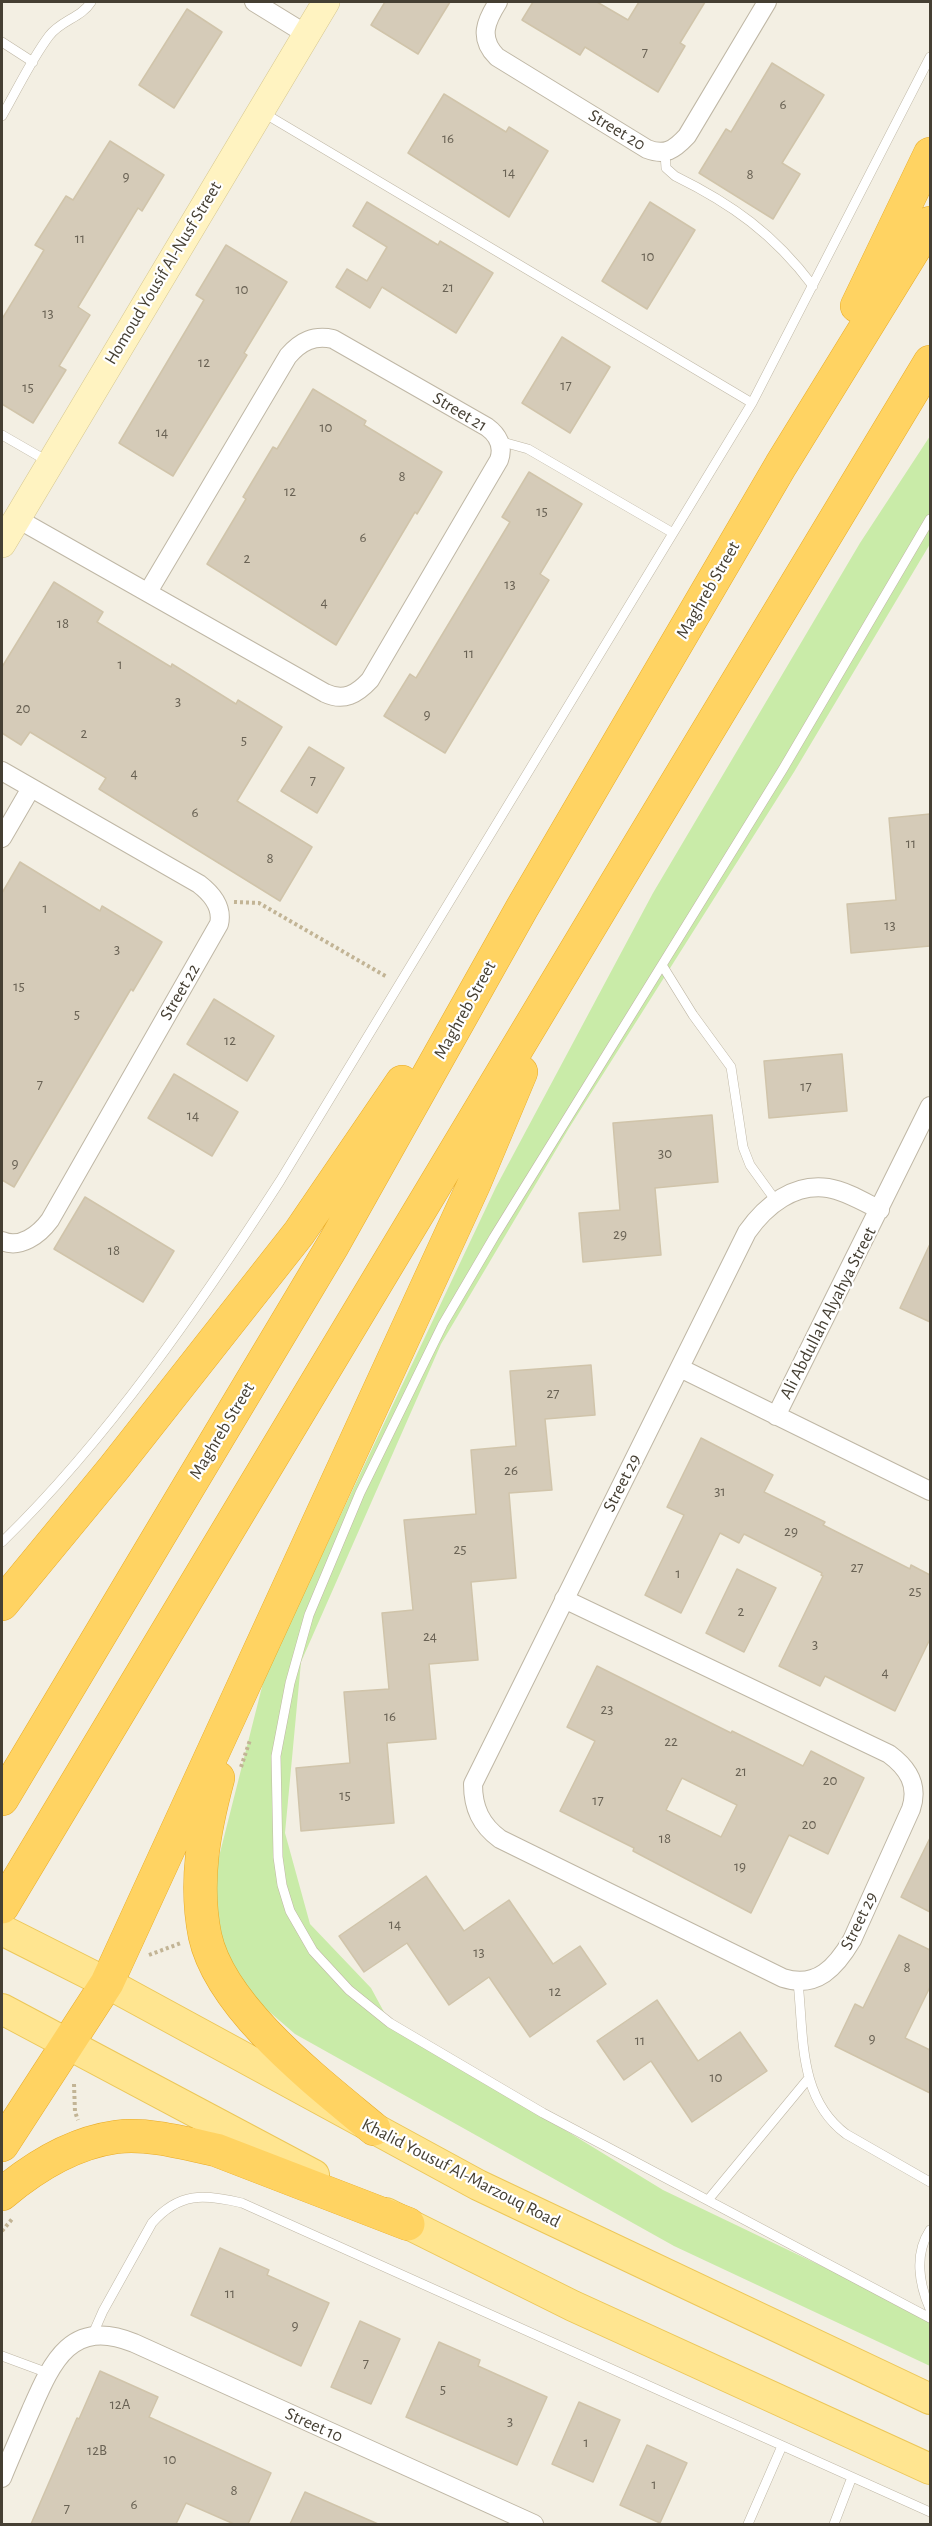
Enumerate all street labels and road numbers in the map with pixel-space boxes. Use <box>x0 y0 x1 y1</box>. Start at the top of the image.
street label: Street 20 <box>584 105 650 155</box>
street label: Homoud Yousif Al-Nusf Street <box>100 178 226 368</box>
street label: Street 21 <box>429 387 491 437</box>
street label: Maghreb Street <box>671 537 745 643</box>
street label: Maghreb Street <box>429 957 501 1063</box>
street label: Street 22 <box>155 960 205 1024</box>
street label: Ali Abdullah Alyahya Street <box>775 1223 881 1403</box>
street label: Maghreb Street <box>185 1379 259 1483</box>
street label: Street 29 <box>598 1450 646 1516</box>
street label: Street 29 <box>836 1888 882 1954</box>
street label: Khalid Yousuf Al-Marzouq Road <box>358 2113 564 2233</box>
street label: Street 10 <box>282 2403 346 2447</box>

